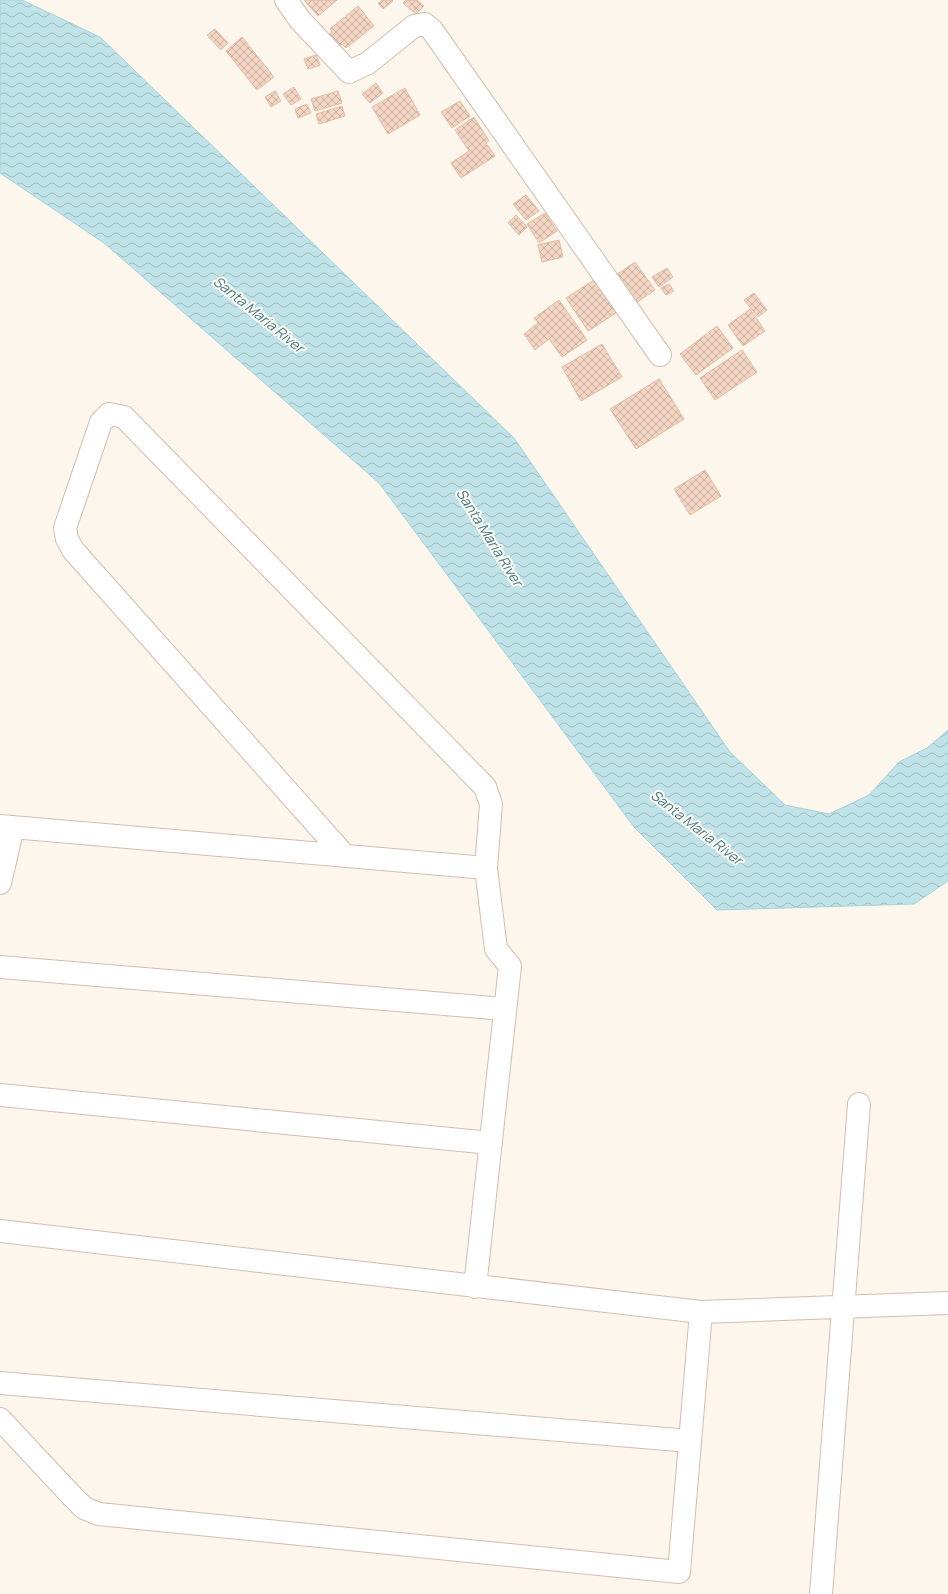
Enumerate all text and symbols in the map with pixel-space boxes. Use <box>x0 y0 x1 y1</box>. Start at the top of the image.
water label: Santa Maria River <box>210 272 310 358</box>
water label: Santa Maria River <box>452 485 529 591</box>
water label: Santa Maria River <box>647 785 748 870</box>

